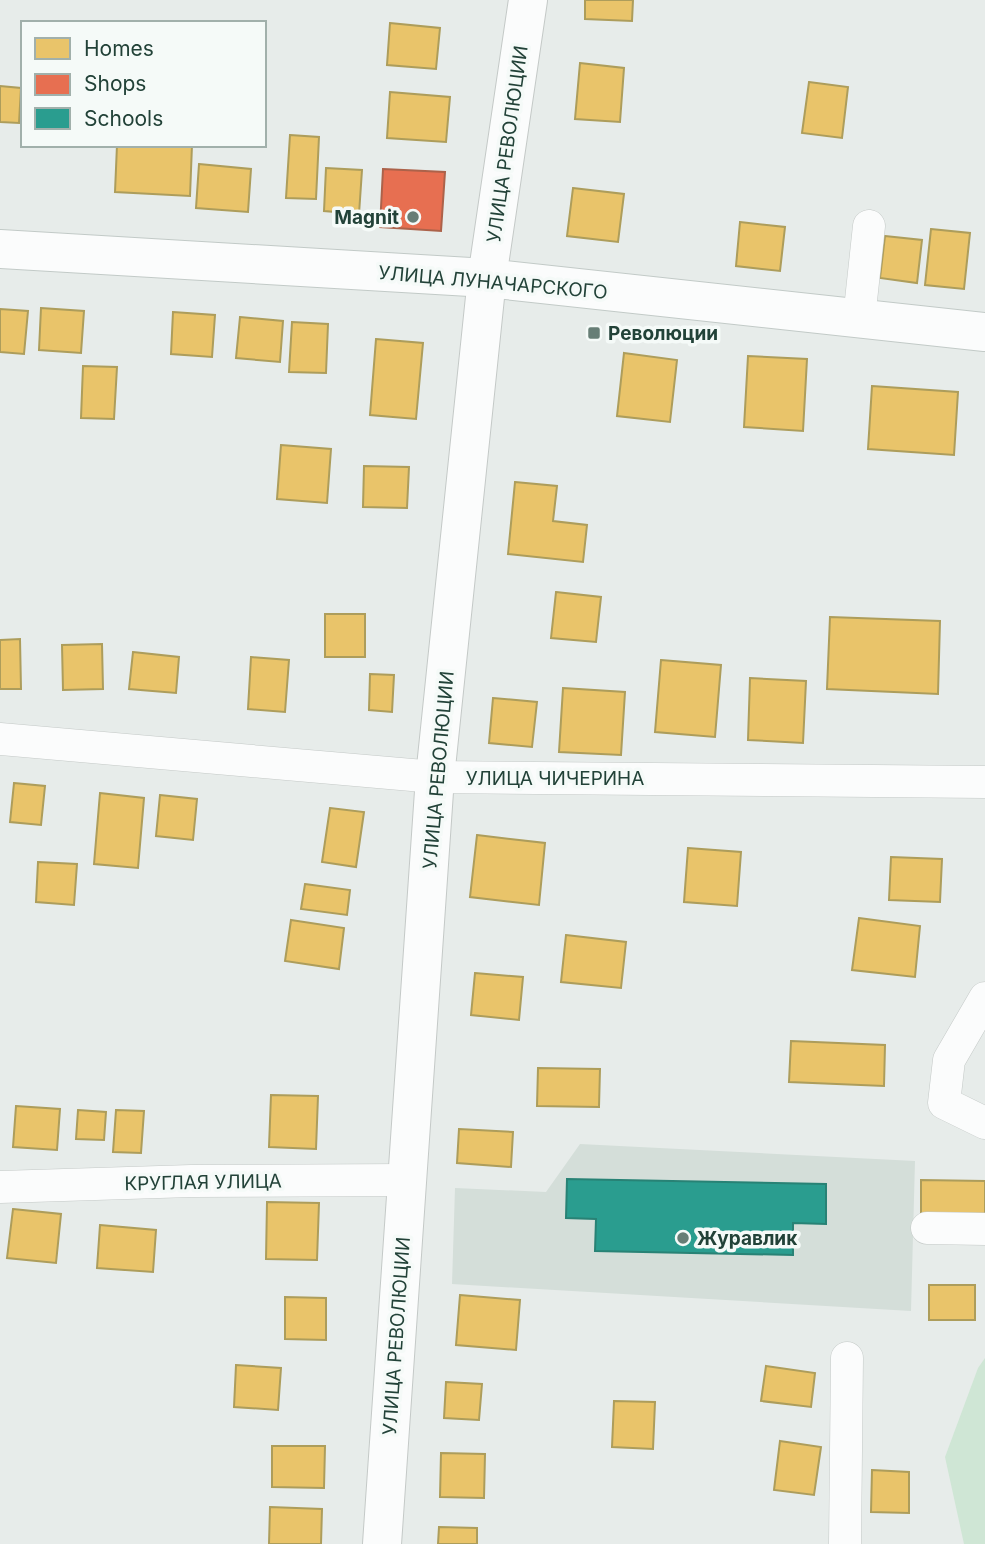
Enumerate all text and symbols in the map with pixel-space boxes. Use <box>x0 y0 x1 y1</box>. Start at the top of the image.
legend <box>21 21 266 147</box>
text: Homes <box>84 36 154 61</box>
street label: УЛИЦА РЕВОЛЮЦИИ <box>482 44 533 244</box>
text: Shops <box>84 71 146 96</box>
text: Schools <box>84 106 163 131</box>
place label: Magnit <box>334 206 399 229</box>
marker: Magnit <box>405 209 421 225</box>
street label: УЛИЦА ЛУНАЧАРСКОГО <box>377 261 609 304</box>
place label: Революции <box>608 322 718 345</box>
marker: Революции <box>586 325 602 341</box>
street label: УЛИЦА РЕВОЛЮЦИИ <box>418 670 459 870</box>
street label: УЛИЦА ЧИЧЕРИНА <box>466 767 644 790</box>
street label: КРУГЛАЯ УЛИЦА <box>124 1170 282 1195</box>
place label: Журавлик <box>697 1227 797 1250</box>
marker: Журавлик <box>675 1230 691 1246</box>
street label: УЛИЦА РЕВОЛЮЦИИ <box>378 1236 415 1436</box>

